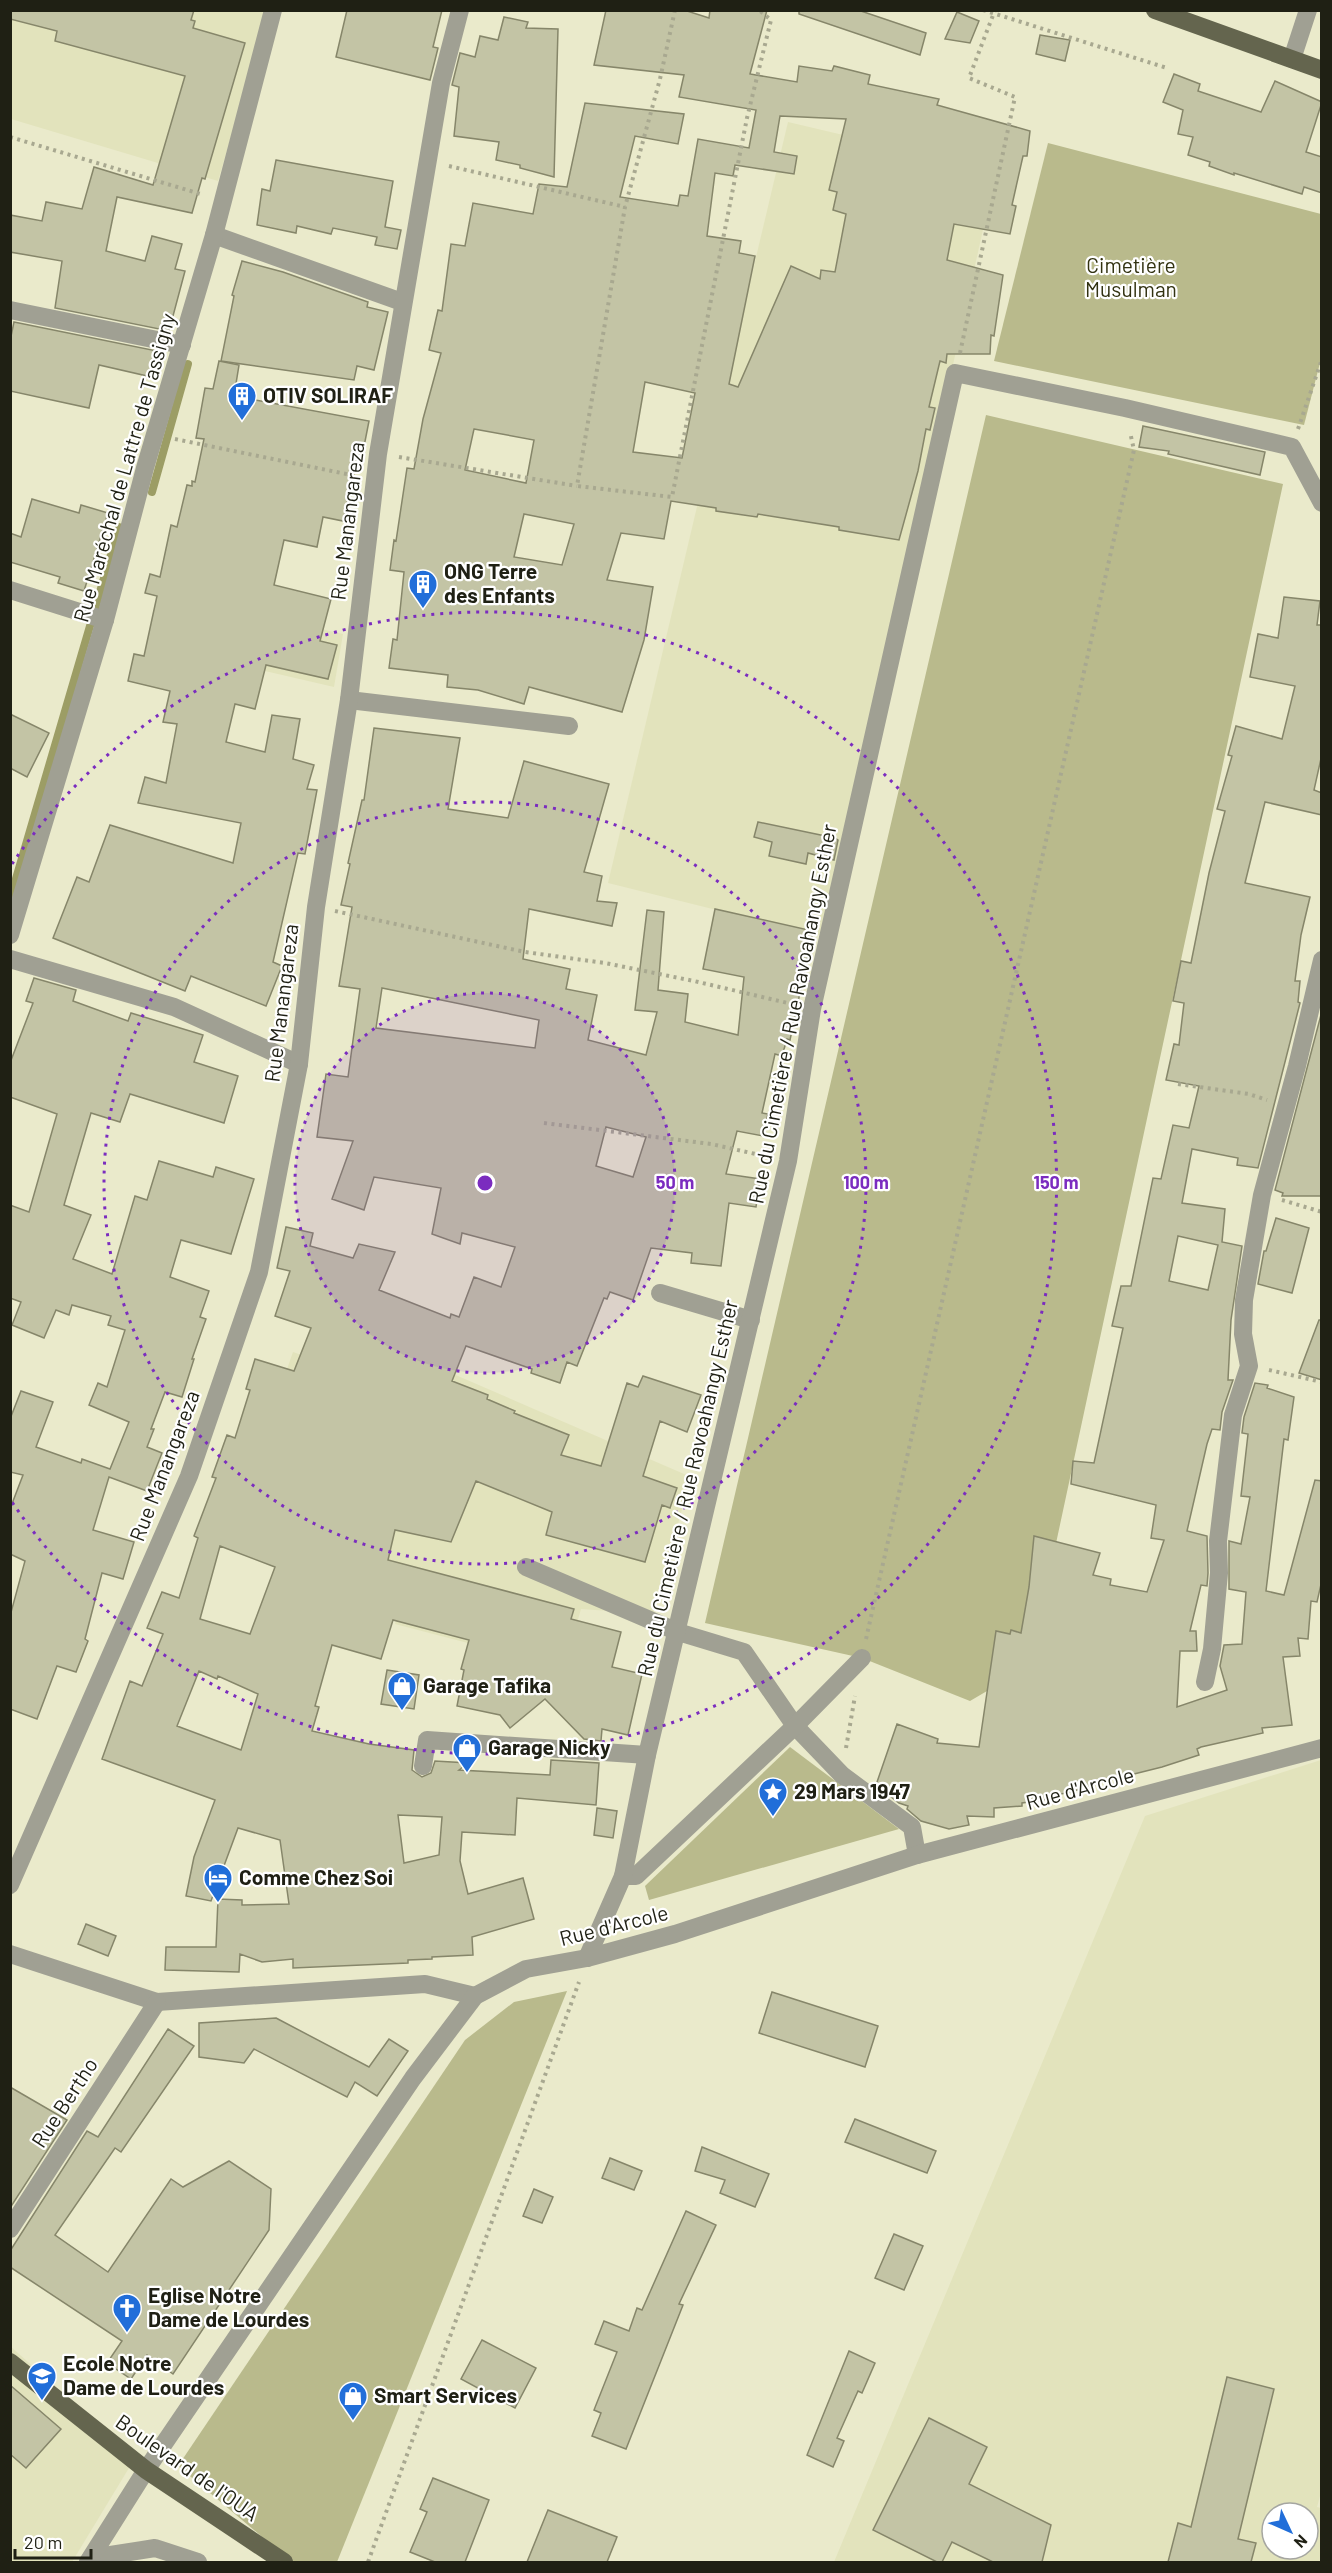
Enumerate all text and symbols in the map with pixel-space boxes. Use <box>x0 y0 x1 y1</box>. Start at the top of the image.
park label: Cimetière Musulman <box>1085 252 1177 301</box>
street label: Rue Maréchal de Lattre de Tassigny <box>67 310 180 625</box>
building icon: OTIV SOLIRAF <box>226 380 258 422</box>
place label: OTIV SOLIRAF <box>263 382 393 407</box>
street label: Rue Manangareza <box>324 440 369 601</box>
place label: ONG Terre des Enfants <box>444 558 555 607</box>
building icon: ONG Terre des Enfants <box>407 568 439 610</box>
street label: Rue du Cimetière / Rue Ravoahangy Esther <box>742 821 841 1206</box>
street label: Rue Manangareza <box>258 922 303 1083</box>
text: 50 m <box>656 1171 694 1193</box>
text: 100 m <box>843 1171 889 1193</box>
text: 150 m <box>1034 1171 1078 1193</box>
centre of rings <box>475 1173 495 1193</box>
street label: Rue du Cimetière / Rue Ravoahangy Esther <box>631 1296 742 1679</box>
street label: Rue Manangareza <box>123 1387 204 1544</box>
shop icon: Garage Tafika <box>386 1670 418 1712</box>
place label: Garage Tafika <box>423 1672 551 1697</box>
shop icon: Garage Nicky <box>451 1732 483 1774</box>
place label: Garage Nicky <box>488 1734 611 1759</box>
street label: Rue d'Arcole <box>1023 1761 1137 1814</box>
place icon: 29 Mars 1947 <box>757 1776 789 1818</box>
place label: 29 Mars 1947 <box>794 1778 911 1803</box>
hotel icon: Comme Chez Soi <box>202 1862 234 1904</box>
place label: Comme Chez Soi <box>239 1864 393 1889</box>
street label: Rue d'Arcole <box>557 1899 671 1950</box>
street label: Rue Bertho <box>25 2053 102 2152</box>
place label: Eglise Notre Dame de Lourdes <box>148 2282 309 2331</box>
church icon: Eglise Notre Dame de Lourdes <box>111 2292 143 2334</box>
place label: Ecole Notre Dame de Lourdes <box>63 2350 224 2399</box>
school or university icon: Ecole Notre Dame de Lourdes <box>26 2360 58 2402</box>
shop icon: Smart Services <box>337 2380 369 2422</box>
place label: Smart Services <box>374 2382 517 2407</box>
street label: Boulevard de l'OUA <box>111 2408 264 2526</box>
north arrow <box>1260 2501 1320 2561</box>
scale bar <box>15 2522 92 2560</box>
text: 20 m <box>24 2531 62 2553</box>
text: N <box>1291 2531 1312 2552</box>

